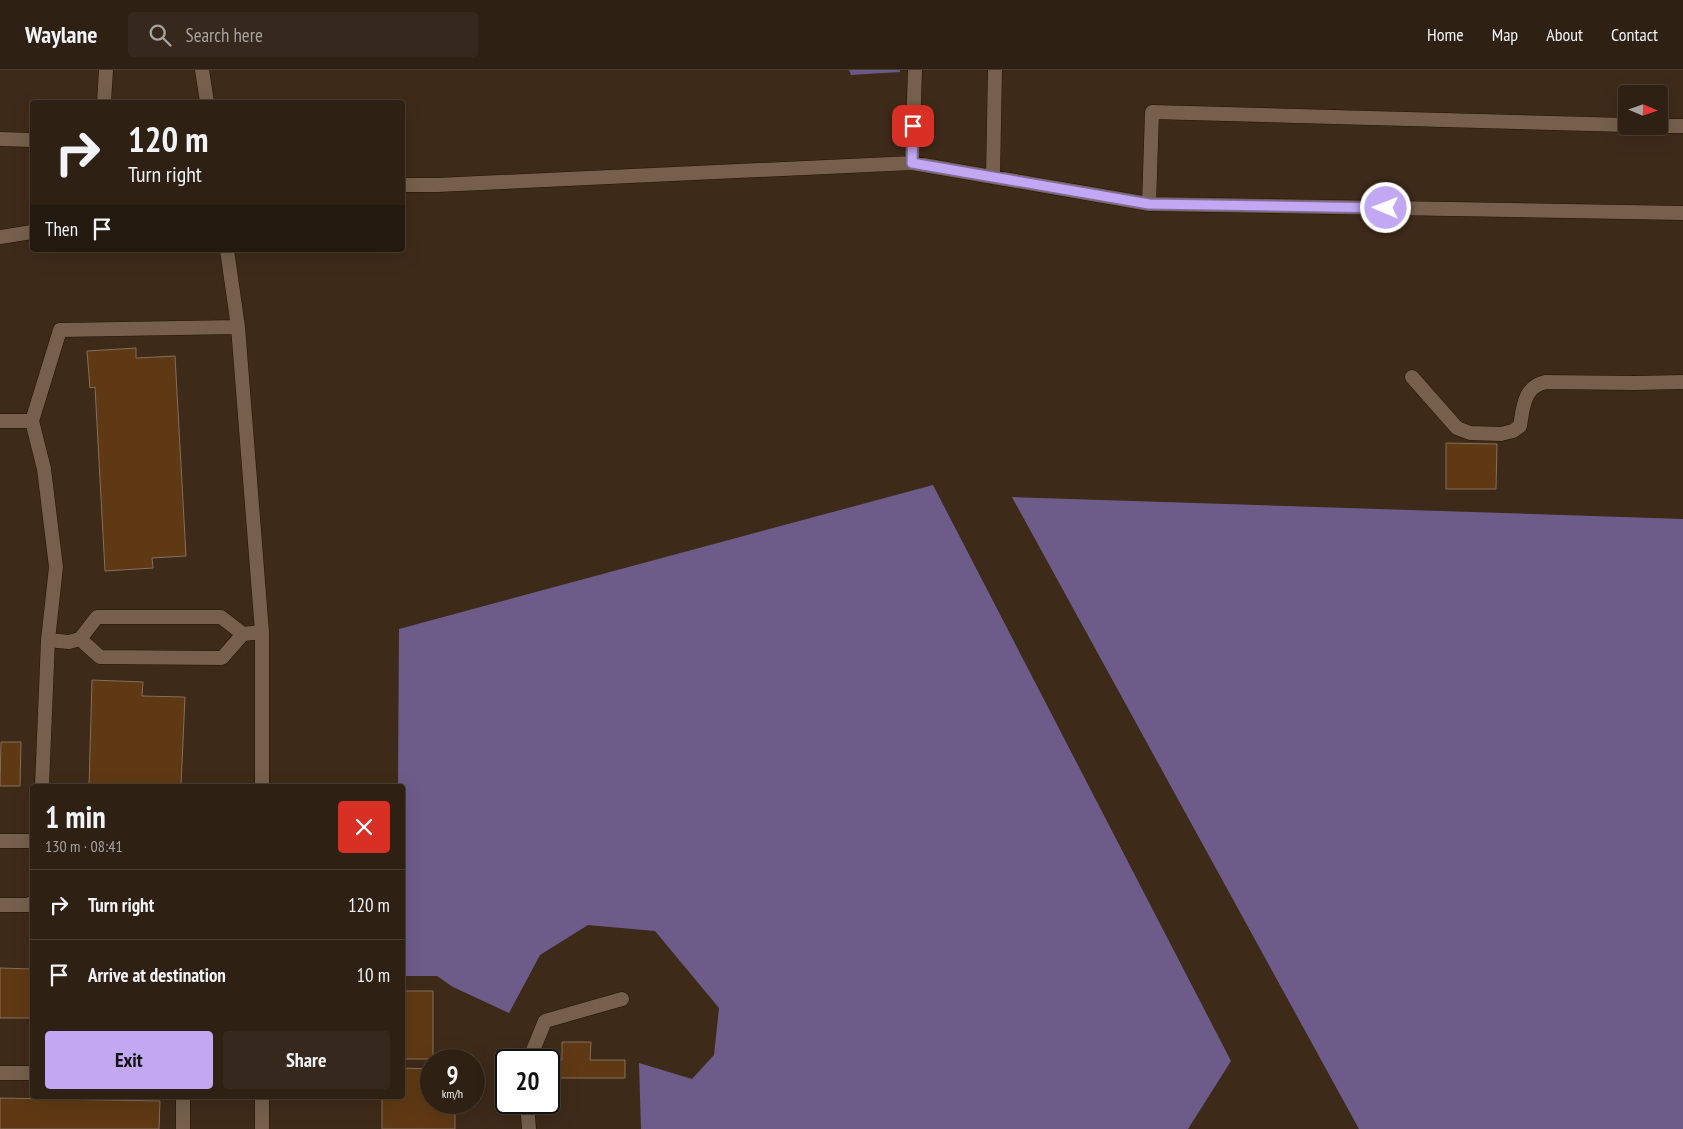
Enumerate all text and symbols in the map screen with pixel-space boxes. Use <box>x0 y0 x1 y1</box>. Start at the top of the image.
search box <box>128 12 478 57</box>
text: Waylane <box>25 19 98 50</box>
icon: search <box>146 21 174 49</box>
text: Search here <box>186 23 263 47</box>
text: Home <box>1427 23 1464 46</box>
text: Map <box>1492 23 1518 46</box>
text: About <box>1546 23 1583 46</box>
text: Contact <box>1611 23 1658 46</box>
north arrow <box>1618 85 1668 135</box>
map controls <box>1618 85 1668 135</box>
pin <box>892 105 934 147</box>
icon: arrive <box>899 112 927 140</box>
text: 120 m <box>128 116 209 162</box>
icon: right <box>45 120 110 185</box>
text: Turn right <box>128 160 202 188</box>
position arrow <box>1359 181 1411 233</box>
icon: arrive <box>88 215 116 243</box>
text: Then <box>45 217 78 241</box>
text: 1 min <box>45 797 106 836</box>
button: close <box>338 801 390 853</box>
text: 130 m · 08:41 <box>45 836 123 856</box>
icon: right <box>45 891 73 919</box>
text: Turn right <box>88 893 154 917</box>
text: 120 m <box>348 893 390 917</box>
icon: arrive <box>45 961 73 989</box>
text: Arrive at destination <box>88 963 226 987</box>
text: 10 m <box>357 963 390 987</box>
button: Exit <box>45 1031 213 1089</box>
button: Share <box>223 1031 390 1089</box>
speed limit sign: 20 <box>495 1049 560 1114</box>
text: 9 <box>447 1059 458 1091</box>
text: km/h <box>442 1086 463 1101</box>

